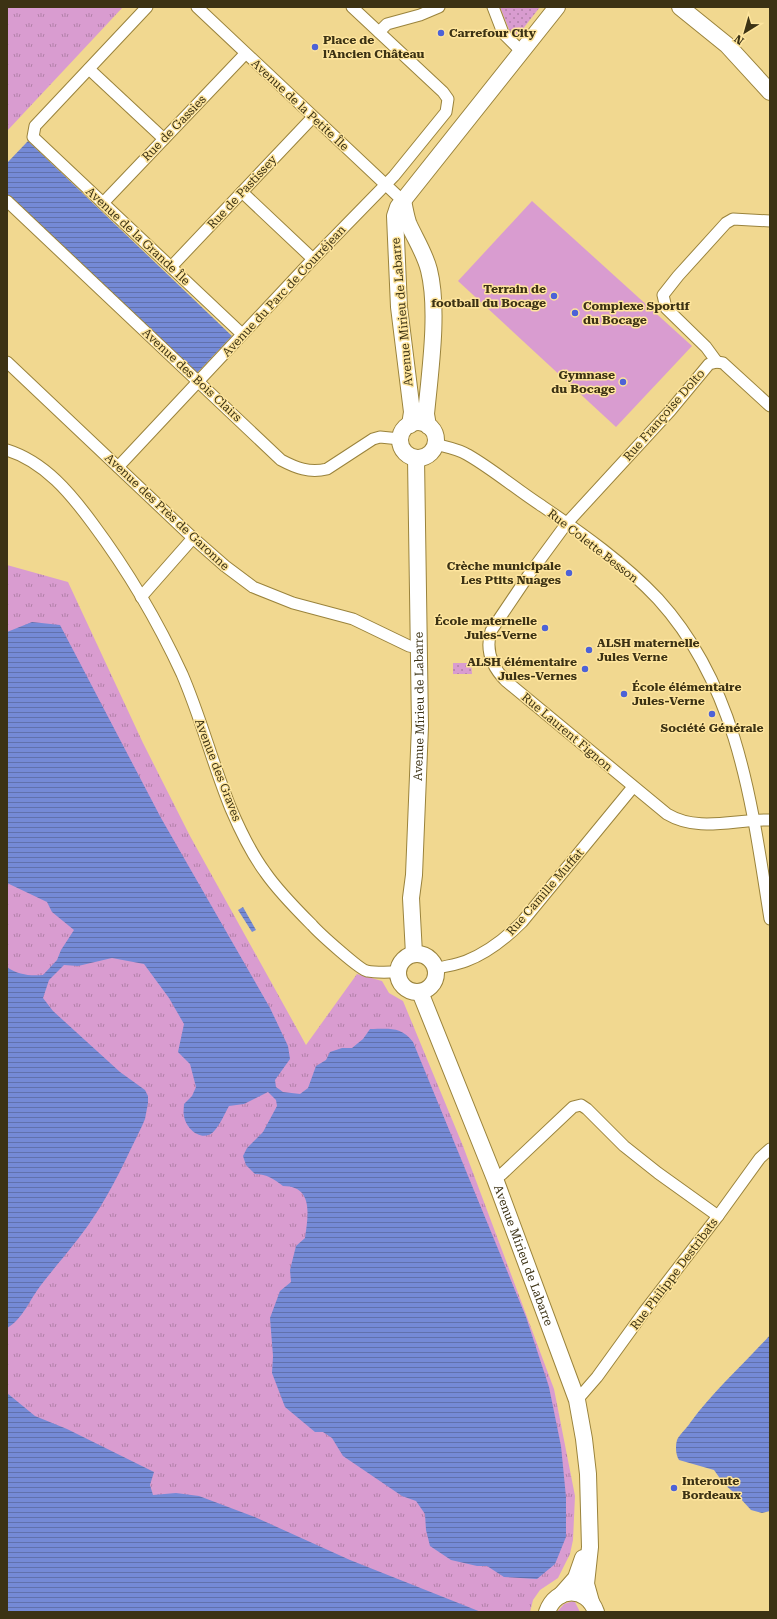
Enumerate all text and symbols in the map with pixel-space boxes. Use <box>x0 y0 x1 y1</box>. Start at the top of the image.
north arrow <box>725 12 765 52</box>
place label: Carrefour City <box>449 26 537 40</box>
marker: Carrefour City <box>436 28 446 38</box>
text: N <box>732 32 747 47</box>
place label: Place de l'Ancien Château <box>323 33 425 61</box>
marker: Place de l'Ancien Château <box>310 42 320 52</box>
street label: Avenue de la Petite Île <box>249 56 352 154</box>
street label: Rue de Gassies <box>139 92 209 164</box>
street label: Rue de Pastissey <box>204 152 280 232</box>
street label: Avenue de la Grande Île <box>83 184 193 288</box>
street label: Avenue du Parc de Courréjean <box>219 222 349 359</box>
street label: Avenue Mirieu de Labarre <box>388 237 415 387</box>
place label: Terrain de football du Bocage <box>431 282 546 310</box>
marker: Terrain de football du Bocage <box>549 291 559 301</box>
place label: Complexe Sportif du Bocage <box>583 299 691 327</box>
marker: Complexe Sportif du Bocage <box>570 308 580 318</box>
street label: Avenue des Bois Clairs <box>140 325 245 425</box>
street label: Rue Françoise Dolto <box>620 366 708 464</box>
place label: Gymnase du Bocage <box>551 368 615 396</box>
marker: Gymnase du Bocage <box>618 377 628 387</box>
street label: Avenue des Près de Garonne <box>102 451 232 574</box>
street label: Rue Colette Besson <box>545 506 641 586</box>
place label: Crèche municipale Les Ptits Nuages <box>447 559 561 587</box>
marker: Crèche municipale Les Ptits Nuages <box>564 568 574 578</box>
place label: École maternelle Jules-Verne <box>435 614 537 642</box>
marker: École maternelle Jules-Verne <box>540 623 550 633</box>
street label: Avenue Mirieu de Labarre <box>411 631 427 781</box>
place label: ALSH maternelle Jules Verne <box>597 636 700 664</box>
marker: ALSH maternelle Jules Verne <box>584 645 594 655</box>
place label: ALSH élémentaire Jules-Vernes <box>467 655 577 683</box>
marker: ALSH élémentaire Jules-Vernes <box>580 664 590 674</box>
place label: École élémentaire Jules-Verne <box>632 680 741 708</box>
marker: École élémentaire Jules-Verne <box>619 689 629 699</box>
street label: Rue Laurent Fignon <box>519 690 615 774</box>
marker: Société Générale <box>707 709 717 719</box>
street label: Avenue des Graves <box>192 717 244 823</box>
place label: Société Générale <box>660 721 764 735</box>
street label: Rue Camille Muffat <box>503 845 587 938</box>
street label: Avenue Mirieu de Labarre <box>491 1183 556 1328</box>
street label: Rue Philippe Destribats <box>627 1215 721 1333</box>
place label: Interoute Bordeaux <box>682 1474 741 1502</box>
marker: Interoute Bordeaux <box>669 1483 679 1493</box>

